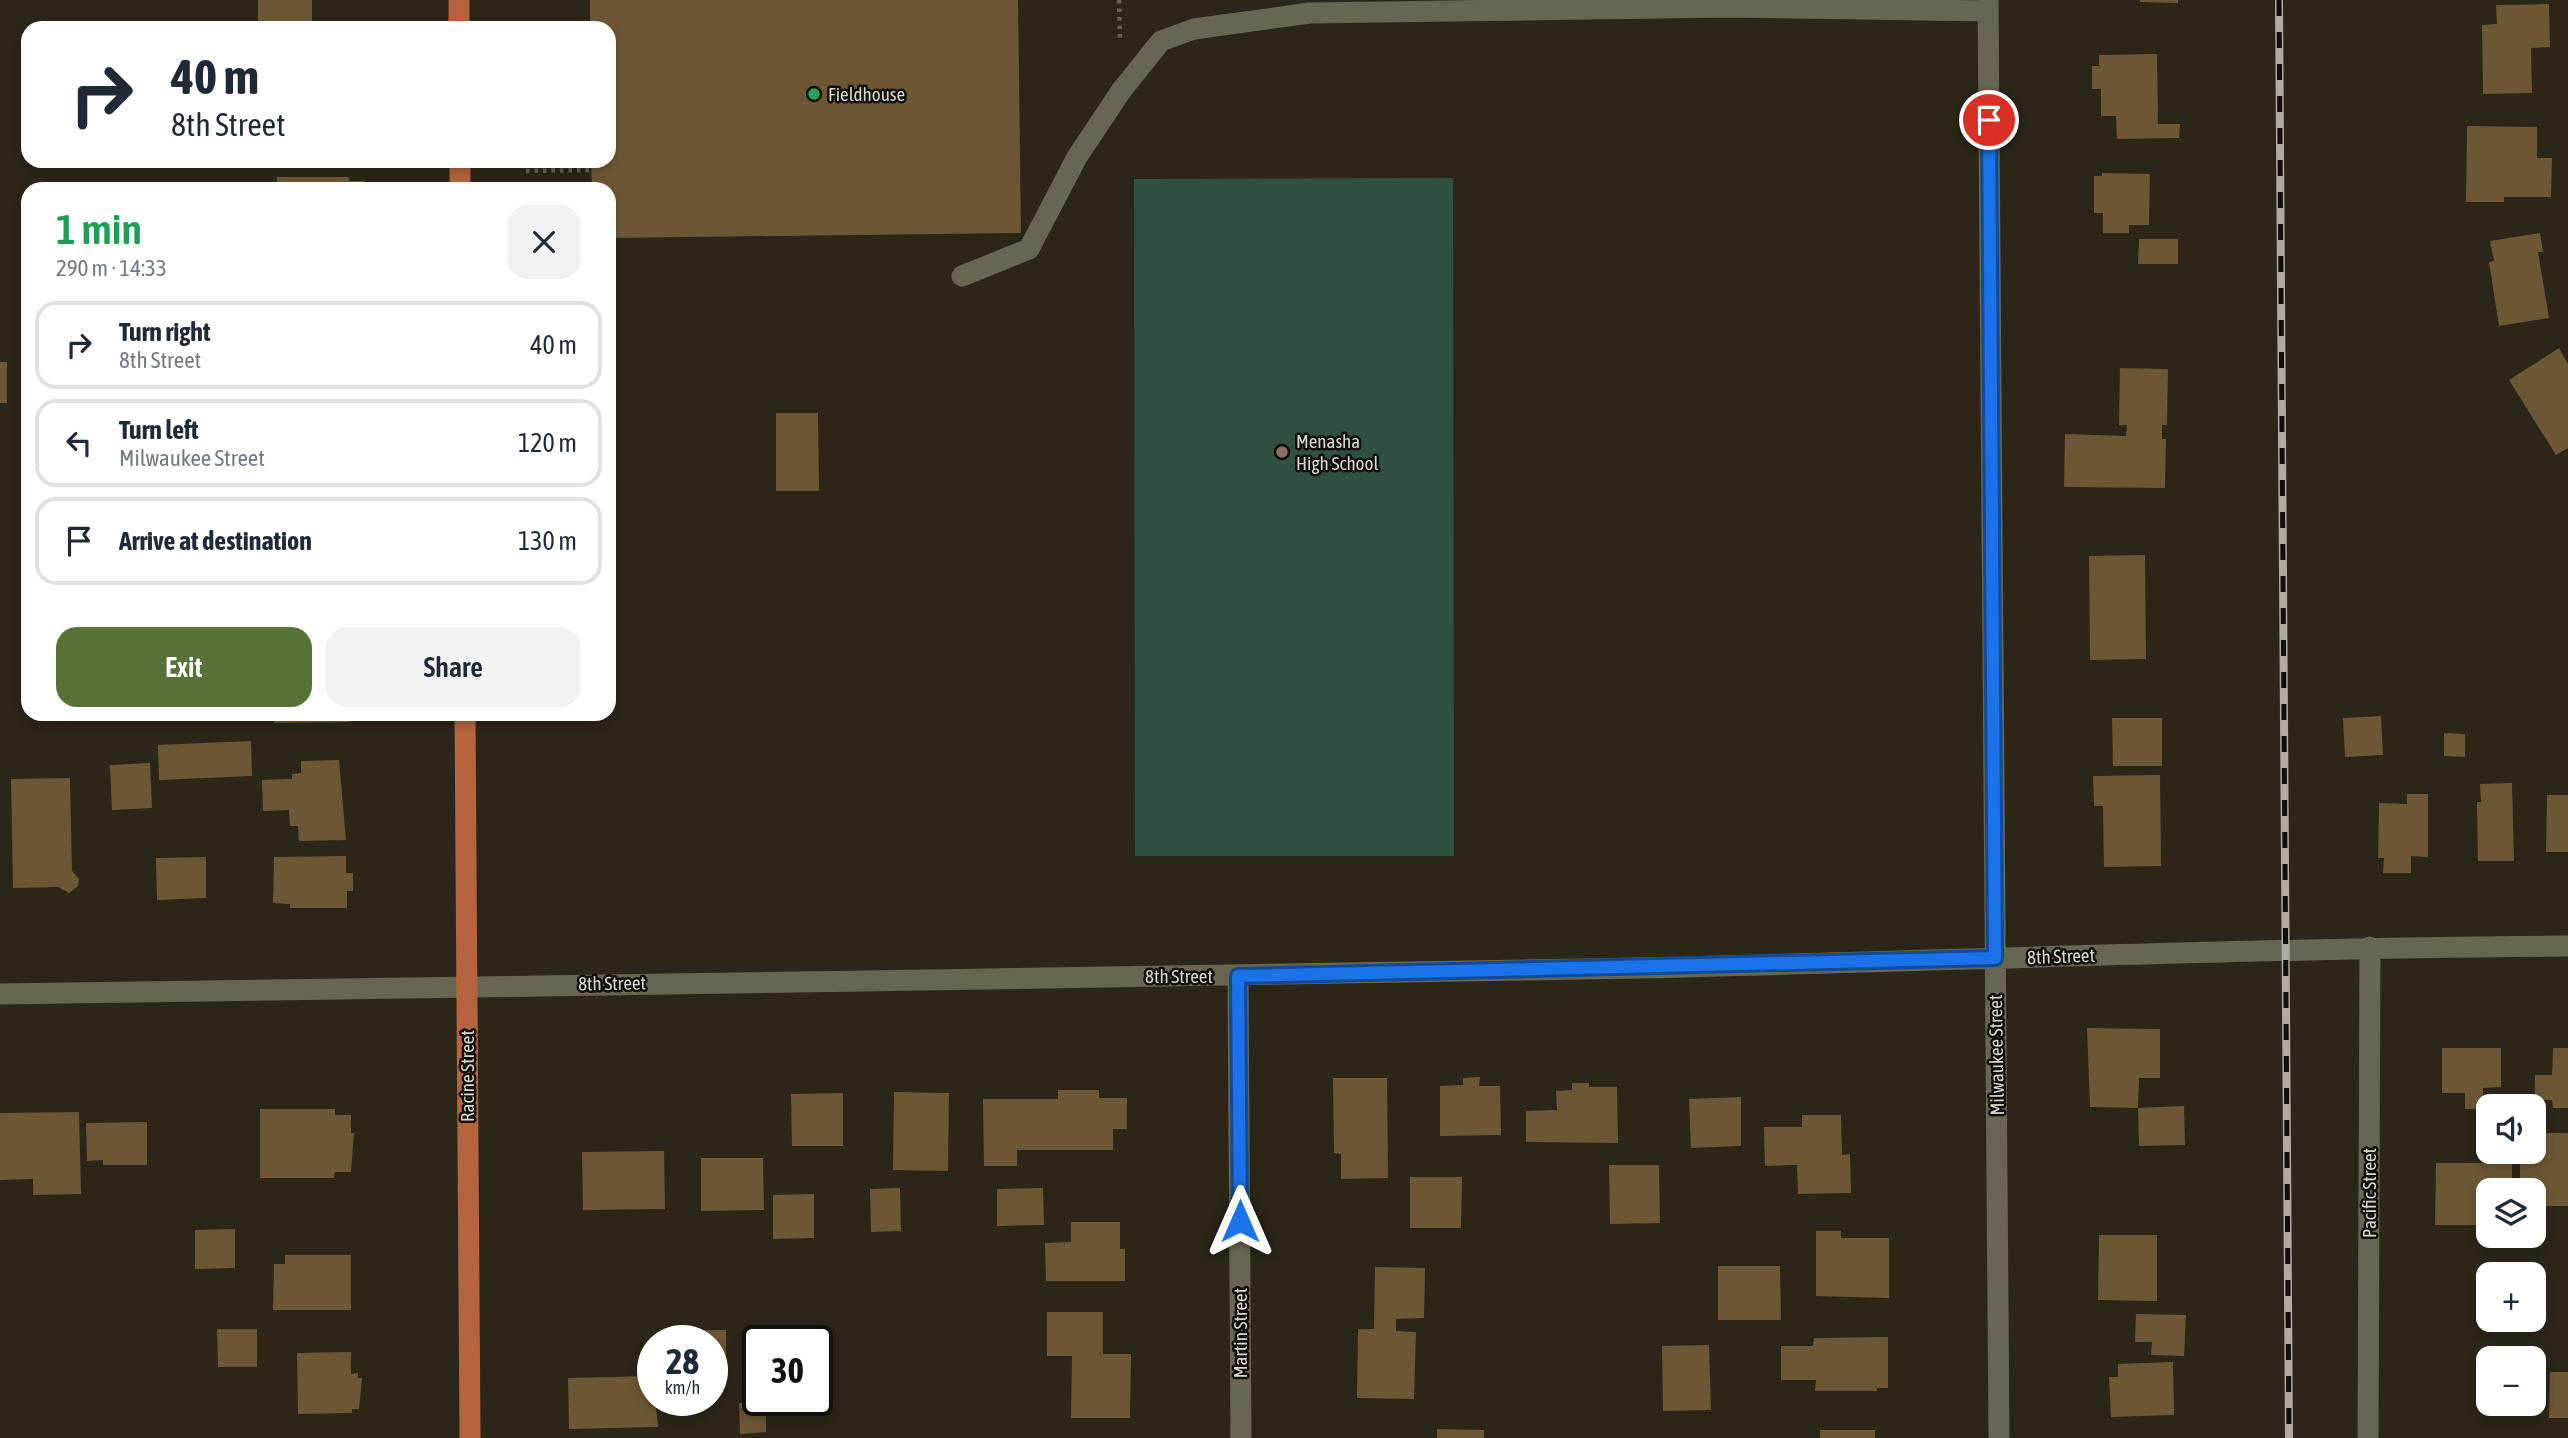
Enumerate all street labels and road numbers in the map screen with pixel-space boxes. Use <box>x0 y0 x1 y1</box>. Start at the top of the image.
street label: 8th Street <box>2027 944 2095 968</box>
street label: 8th Street <box>1145 965 1213 987</box>
street label: 8th Street <box>578 971 646 995</box>
street label: Milwaukee Street <box>1984 995 2008 1115</box>
street label: Racine Street <box>456 1030 478 1122</box>
street label: Pacific Street <box>2358 1148 2380 1238</box>
street label: Martin Street <box>1229 1288 1251 1378</box>

